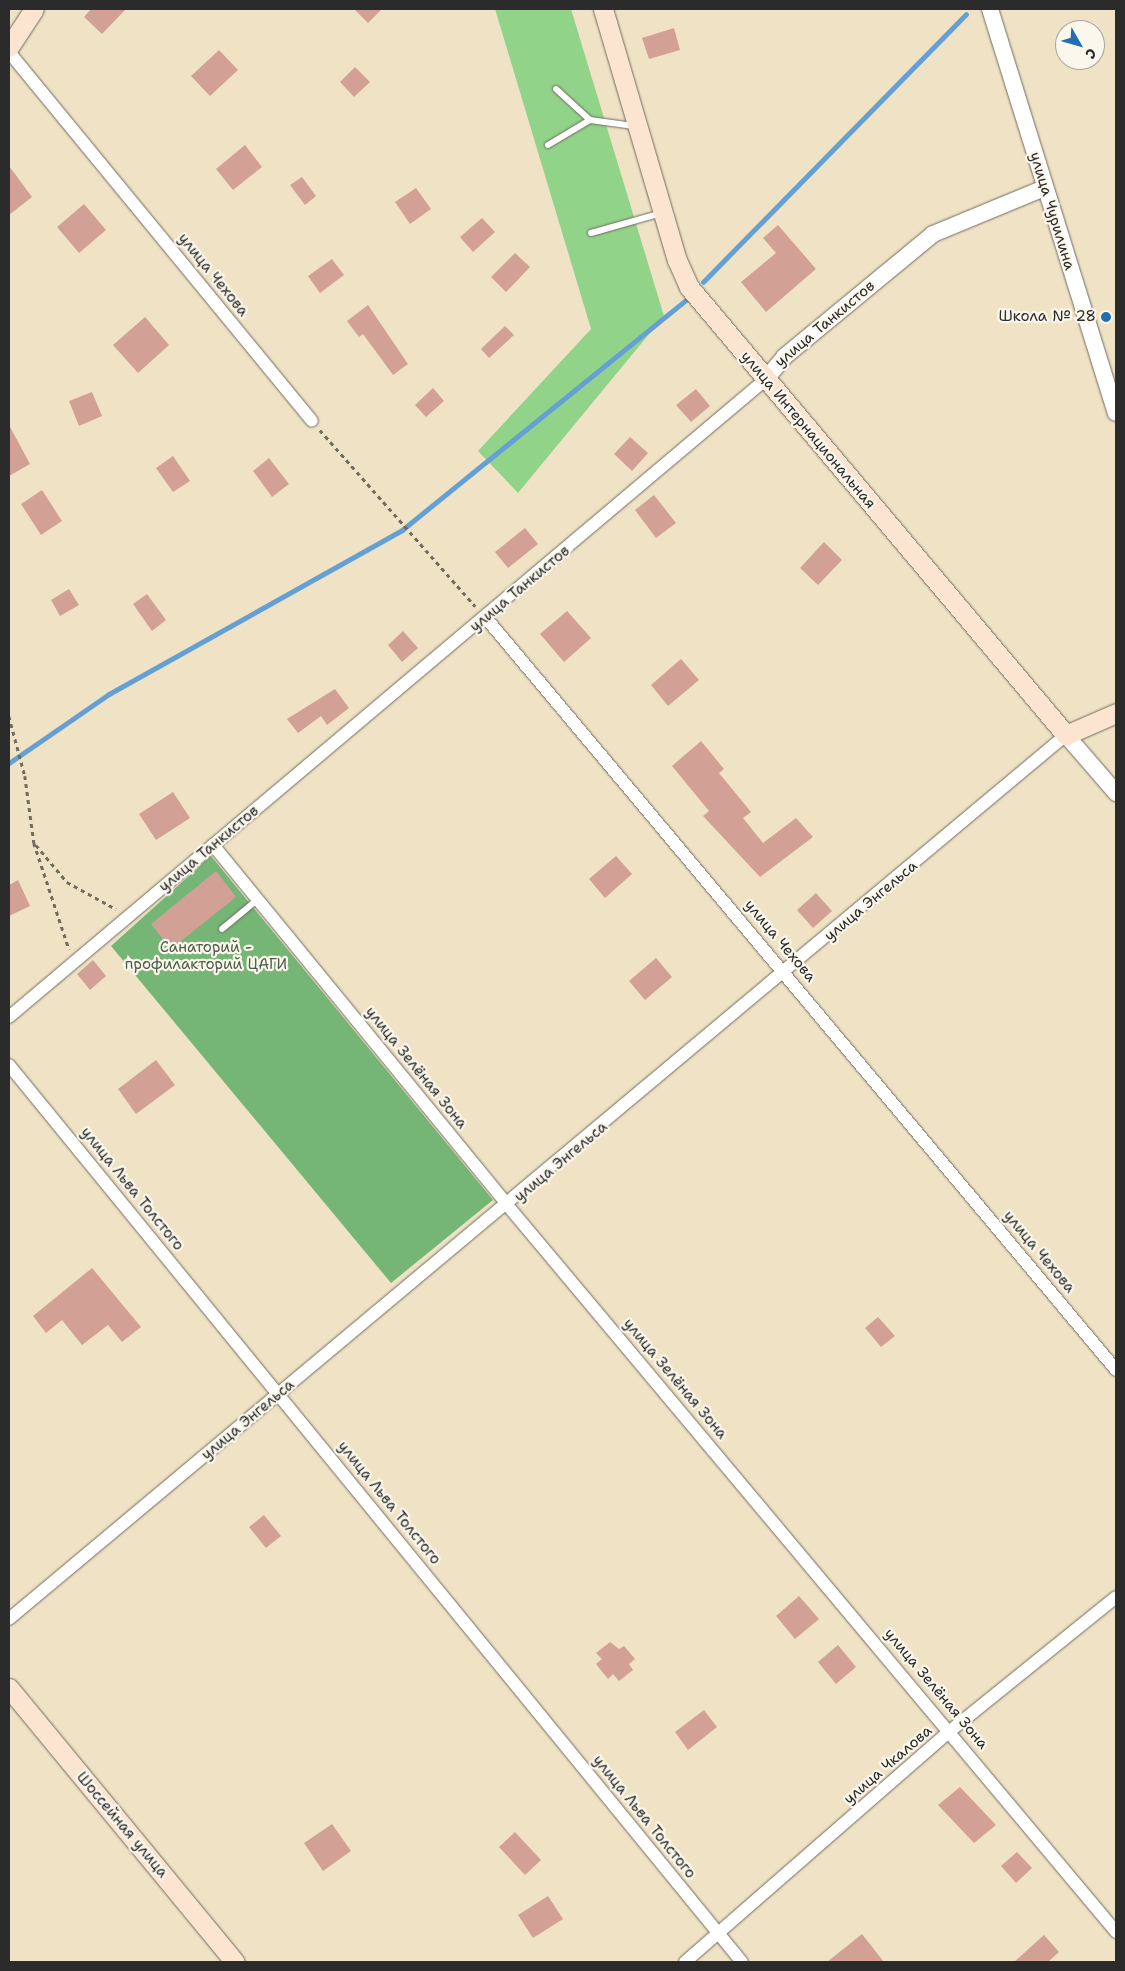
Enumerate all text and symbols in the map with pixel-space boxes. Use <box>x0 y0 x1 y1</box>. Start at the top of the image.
north arrow <box>1055 20 1105 70</box>
text: С <box>1081 45 1101 63</box>
street label: улица Чурилина <box>1025 150 1079 272</box>
street label: улица Чехова <box>174 230 252 320</box>
street label: улица Танкистов <box>771 277 879 371</box>
place label: Школа № 28 <box>999 308 1096 326</box>
marker: Школа № 28 <box>1100 311 1112 323</box>
street label: улица Интернациональная <box>737 348 879 512</box>
street label: улица Танкистов <box>466 542 574 636</box>
street label: улица Танкистов <box>155 802 263 896</box>
street label: улица Энгельса <box>821 857 921 945</box>
street label: улица Чехова <box>740 896 820 986</box>
park label: Санаторий - профилакторий ЦАГИ <box>125 938 287 973</box>
street label: улица Зелёная Зона <box>361 1003 471 1133</box>
street label: улица Энгельса <box>511 1118 611 1206</box>
street label: улица Льва Толстого <box>77 1124 187 1254</box>
street label: улица Чехова <box>999 1207 1079 1297</box>
street label: улица Зелёная Зона <box>619 1315 731 1443</box>
street label: улица Энгельса <box>198 1376 298 1464</box>
street label: улица Льва Толстого <box>334 1438 444 1568</box>
street label: улица Зелёная Зона <box>880 1625 992 1753</box>
street label: улица Чкалова <box>840 1722 936 1808</box>
street label: улица Льва Толстого <box>589 1752 699 1882</box>
street label: Шоссейная улица <box>72 1768 172 1882</box>

